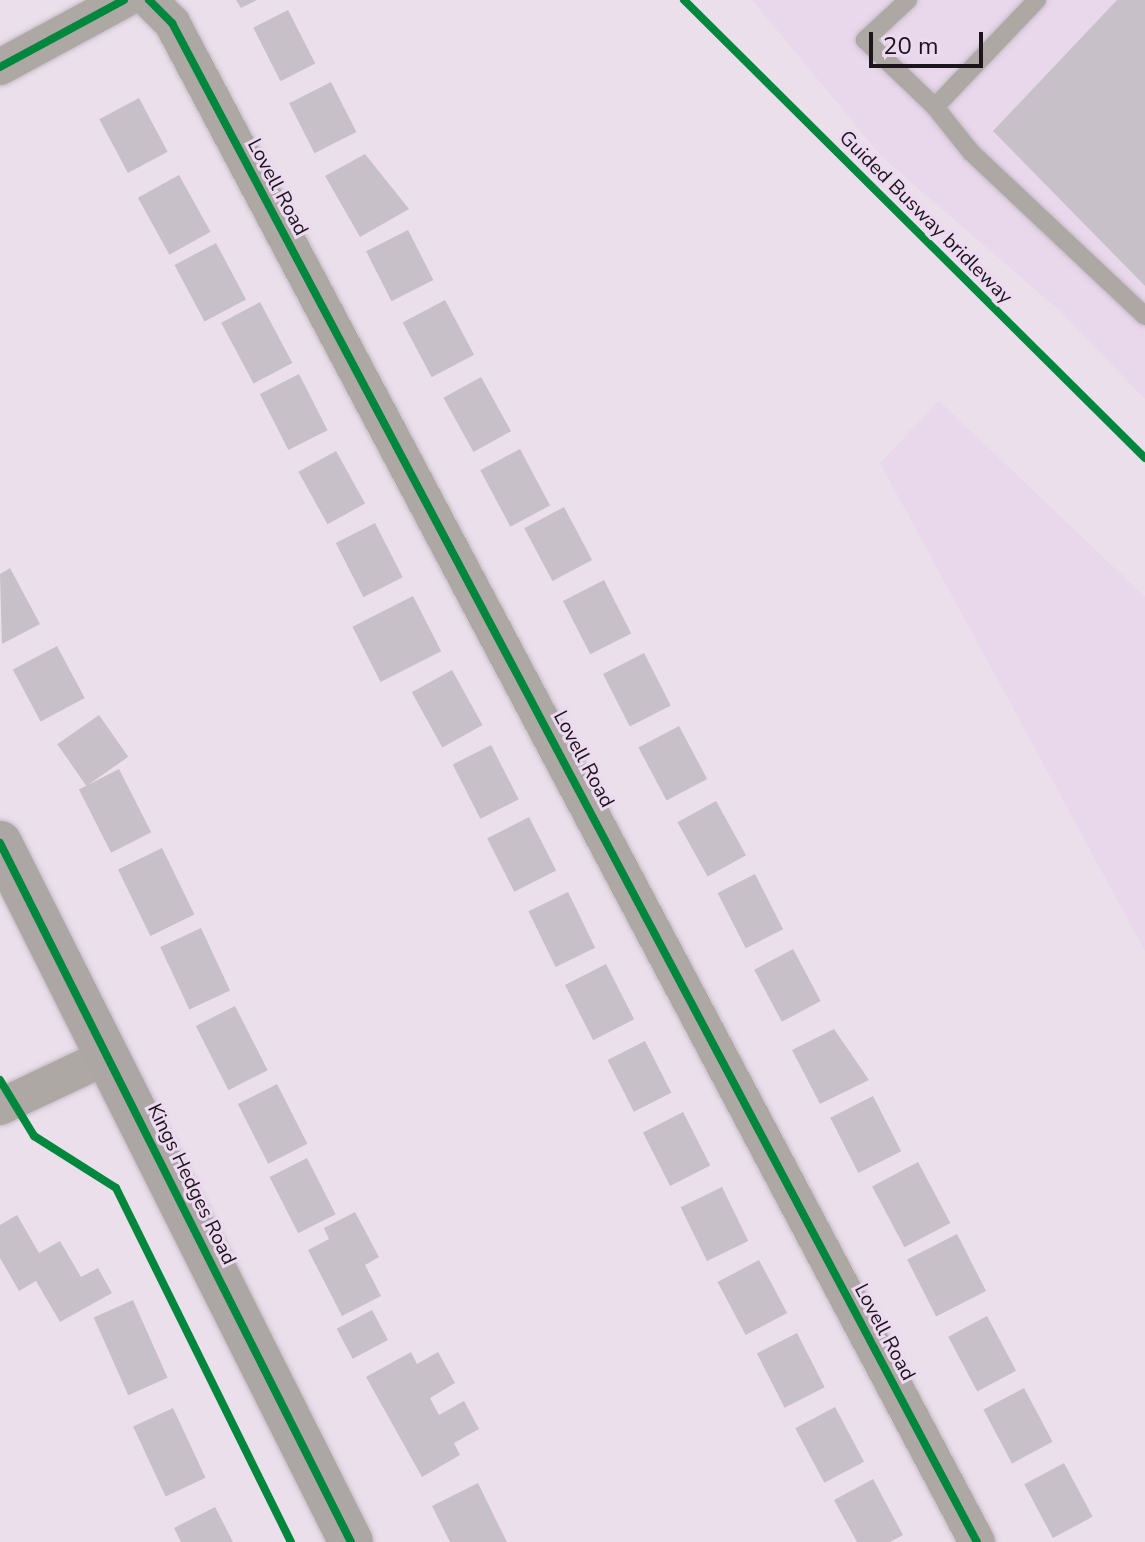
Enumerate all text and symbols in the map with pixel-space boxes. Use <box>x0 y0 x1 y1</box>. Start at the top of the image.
scale bar <box>873 16 987 66</box>
text: 20 m <box>883 30 939 62</box>
street label: Guided Busway bridleway <box>834 125 1018 309</box>
street label: Lovell Road <box>243 135 313 239</box>
street label: Lovell Road <box>549 707 619 811</box>
street label: Kings Hedges Road <box>143 1100 241 1268</box>
street label: Lovell Road <box>850 1280 920 1384</box>

